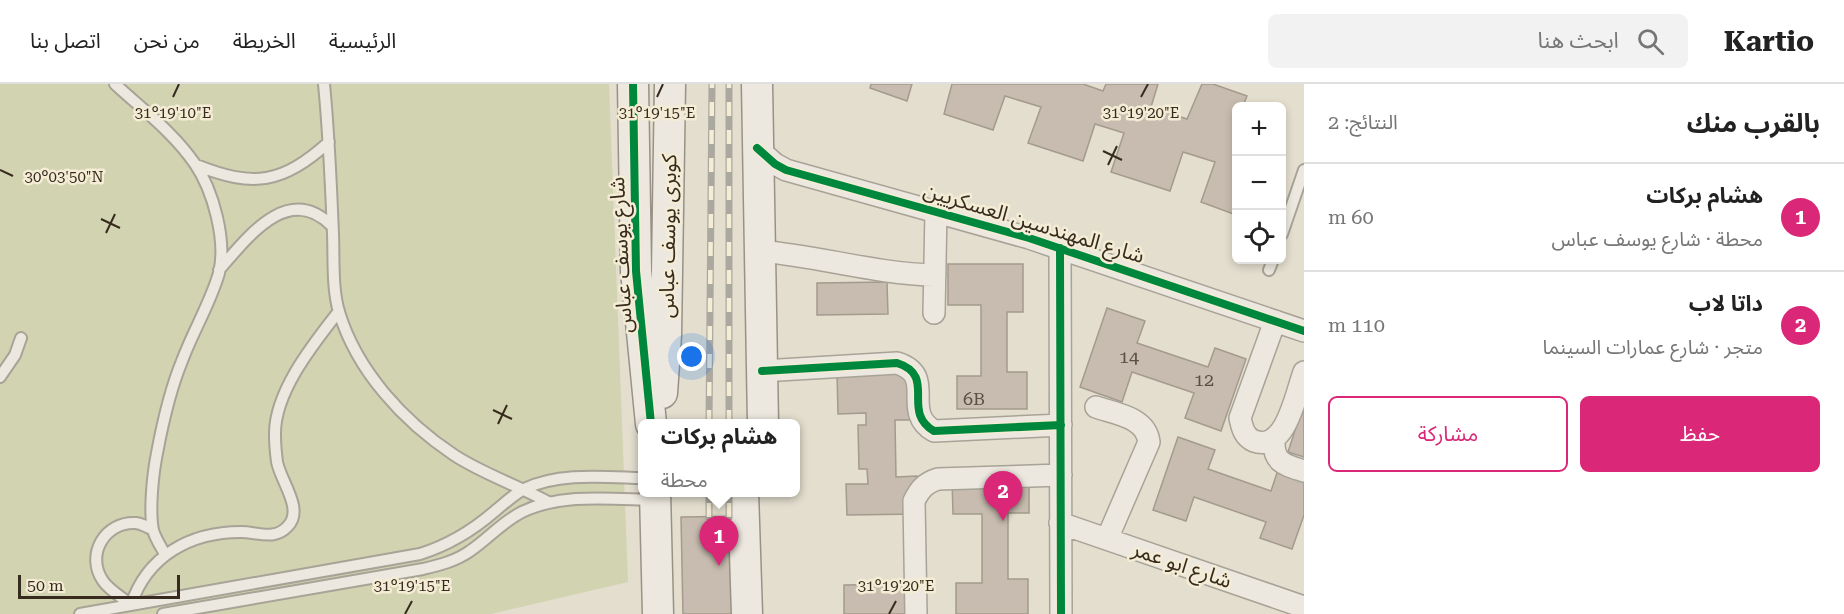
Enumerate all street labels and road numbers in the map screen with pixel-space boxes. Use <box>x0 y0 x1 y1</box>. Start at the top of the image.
street label: كوبرى يوسف عباس <box>655 153 681 318</box>
street label: شارع يوسف عباس <box>605 176 640 334</box>
street label: شارع المهندسين العسكريين <box>920 178 1147 271</box>
street label: شارع ابو عمر <box>1127 537 1235 596</box>

